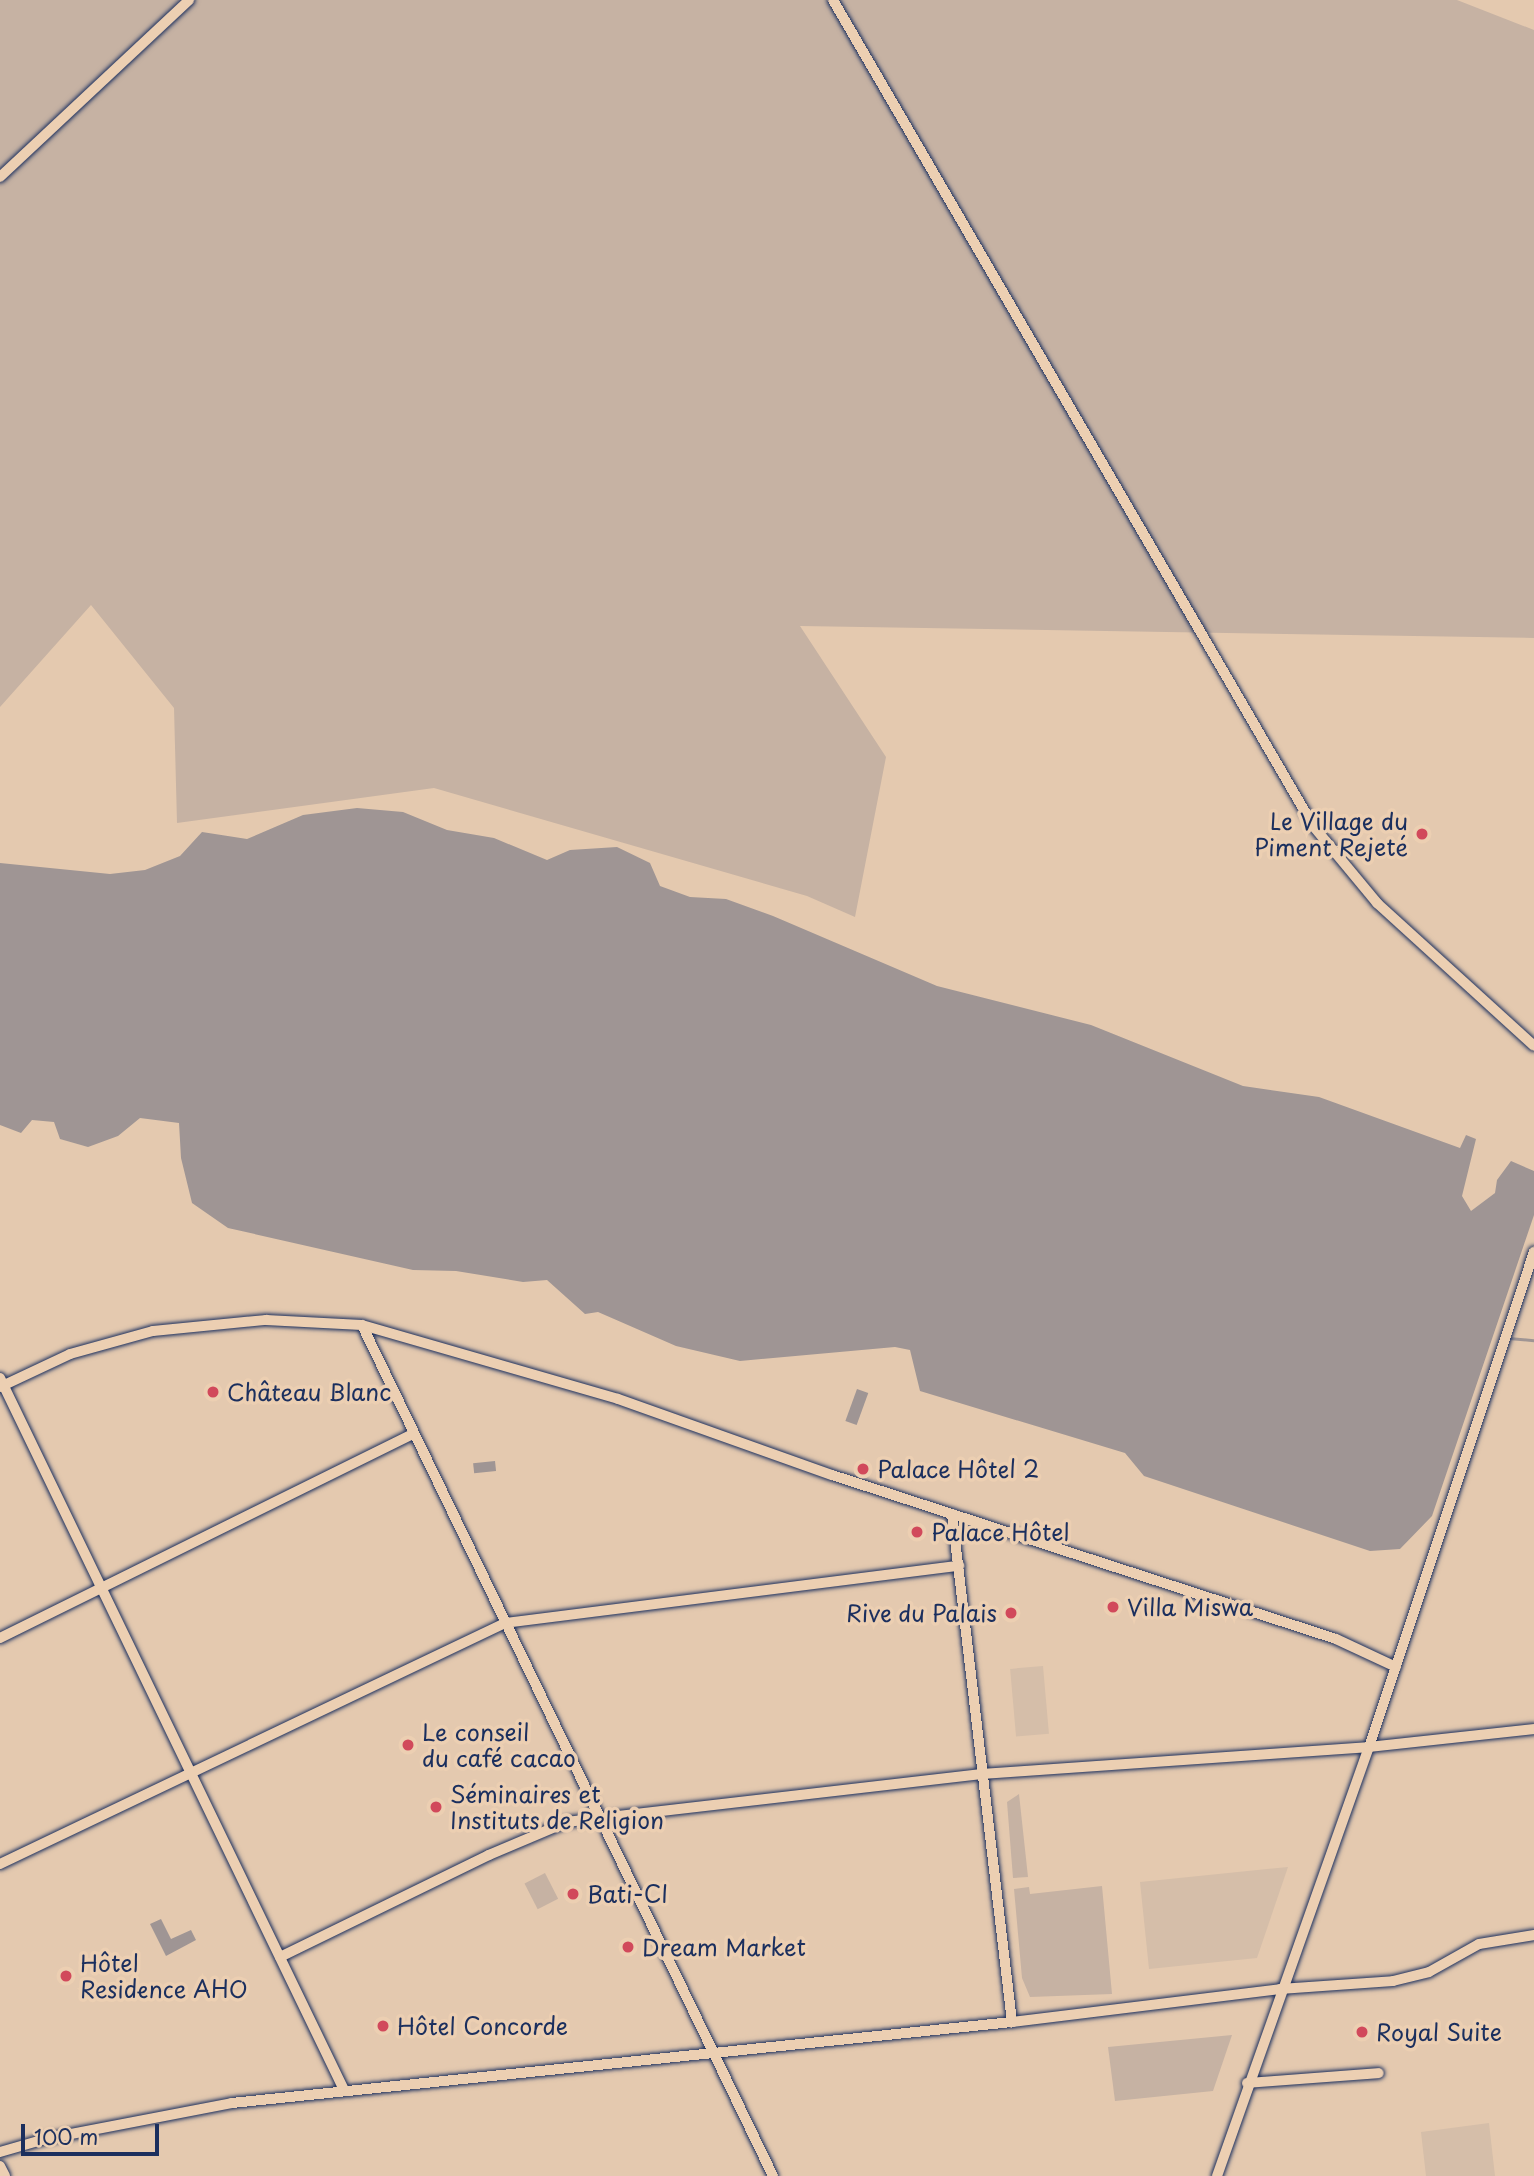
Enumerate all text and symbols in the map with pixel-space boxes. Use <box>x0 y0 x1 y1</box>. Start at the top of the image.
place label: Le Village du Piment Rejeté <box>1254 807 1408 861</box>
marker: Le Village du Piment Rejeté <box>1414 826 1430 842</box>
place label: Château Blanc <box>227 1378 391 1406</box>
marker: Château Blanc <box>205 1384 221 1400</box>
place label: Palace Hôtel 2 <box>877 1455 1040 1483</box>
marker: Palace Hôtel 2 <box>855 1461 871 1477</box>
place label: Palace Hôtel <box>931 1518 1070 1546</box>
marker: Palace Hôtel <box>909 1524 925 1540</box>
place label: Villa Miswa <box>1127 1593 1253 1621</box>
place label: Rive du Palais <box>844 1599 997 1627</box>
marker: Villa Miswa <box>1105 1599 1121 1615</box>
marker: Rive du Palais <box>1003 1605 1019 1621</box>
place label: Le conseil du café cacao <box>422 1718 575 1772</box>
marker: Le conseil du café cacao <box>400 1737 416 1753</box>
place label: Séminaires et Instituts de Religion <box>450 1780 666 1834</box>
marker: Séminaires et Instituts de Religion <box>428 1799 444 1815</box>
place label: Bati-CI <box>587 1880 668 1908</box>
marker: Bati-CI <box>565 1886 581 1902</box>
place label: Dream Market <box>642 1933 805 1961</box>
marker: Dream Market <box>620 1939 636 1955</box>
place label: Hôtel Residence AHO <box>80 1949 249 2003</box>
marker: Hôtel Residence AHO <box>58 1968 74 1984</box>
place label: Hôtel Concorde <box>397 2012 568 2040</box>
marker: Hôtel Concorde <box>375 2018 391 2034</box>
place label: Royal Suite <box>1376 2018 1502 2046</box>
marker: Royal Suite <box>1354 2024 1370 2040</box>
scale bar <box>24 2110 163 2154</box>
text: 100 m <box>34 2120 98 2152</box>

